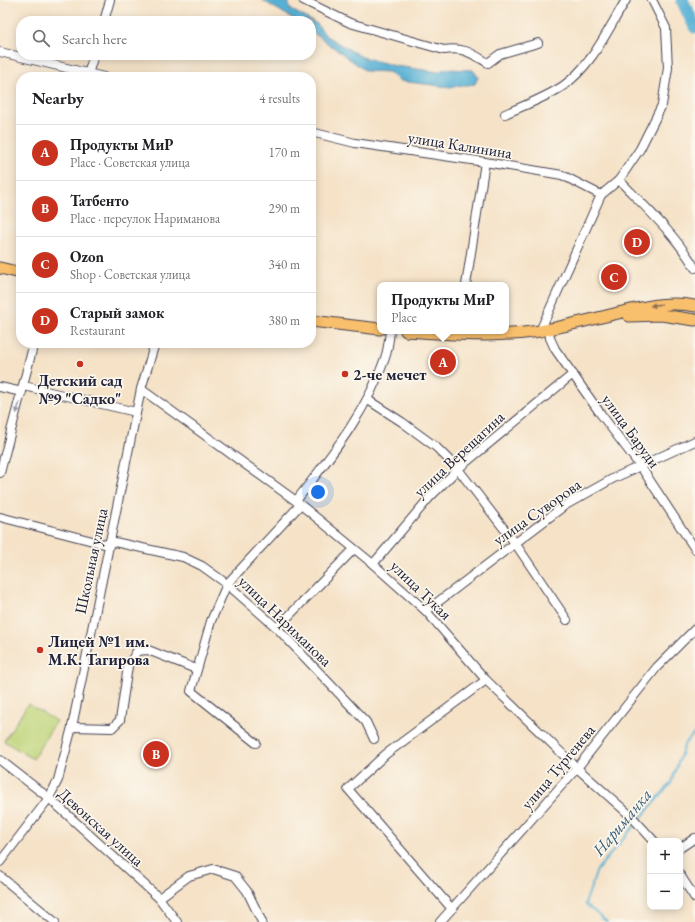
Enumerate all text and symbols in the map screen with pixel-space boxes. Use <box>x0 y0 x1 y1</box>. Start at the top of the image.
search box <box>16 16 316 60</box>
icon: search <box>30 27 52 49</box>
text: Search here <box>62 29 127 48</box>
text: Nearby <box>32 87 84 109</box>
text: 4 results <box>259 90 300 107</box>
street label: улица Калинина <box>406 126 514 164</box>
text: Продукты МиР <box>70 135 173 154</box>
text: A <box>40 144 50 161</box>
text: 170 m <box>269 144 300 161</box>
text: Place · Советская улица <box>70 154 190 171</box>
text: Татбенто <box>70 191 129 210</box>
text: B <box>41 200 49 217</box>
text: 290 m <box>269 200 300 217</box>
text: Place · переулок Нариманова <box>70 210 220 227</box>
pin: D <box>624 227 650 257</box>
text: Ozon <box>70 247 104 266</box>
text: C <box>40 256 50 273</box>
text: 340 m <box>269 256 300 273</box>
pin: C <box>601 262 627 292</box>
text: Shop · Советская улица <box>70 266 190 283</box>
popup <box>377 282 509 334</box>
text: Продукты МиР <box>391 290 495 309</box>
one-way arrow <box>650 302 662 308</box>
text: Старый замок <box>70 303 164 322</box>
text: Place <box>391 309 417 326</box>
text: D <box>40 312 50 329</box>
text: 380 m <box>269 312 300 329</box>
text: Restaurant <box>70 322 125 339</box>
pin: A <box>430 347 456 377</box>
marker: Детский сад №9 "Садко" <box>75 359 85 369</box>
place label: 2-че мечет <box>353 364 427 385</box>
marker: 2-че мечет <box>340 369 350 379</box>
place label: Детский сад №9 "Садко" <box>37 370 123 409</box>
street label: улица Баруди <box>597 390 665 473</box>
one-way arrow <box>15 402 21 414</box>
street label: улица Верещагина <box>409 406 509 502</box>
street label: улица Суворова <box>489 474 586 550</box>
your location <box>308 482 328 502</box>
street label: Школьная улица <box>70 506 113 616</box>
street label: улица Тукая <box>386 555 456 625</box>
street label: улица Нариманова <box>234 571 337 672</box>
place label: Лицей №1 им. М.К. Тагирова <box>48 631 150 670</box>
marker: Лицей №1 им. М.К. Тагирова <box>35 645 45 655</box>
street label: улица Тургенева <box>516 720 600 814</box>
pin: B <box>143 739 169 769</box>
street label: Девонская улица <box>54 783 149 871</box>
water label: Нариманка <box>587 784 656 861</box>
map controls <box>647 838 683 910</box>
button: + <box>647 838 683 874</box>
button: − <box>647 874 683 910</box>

